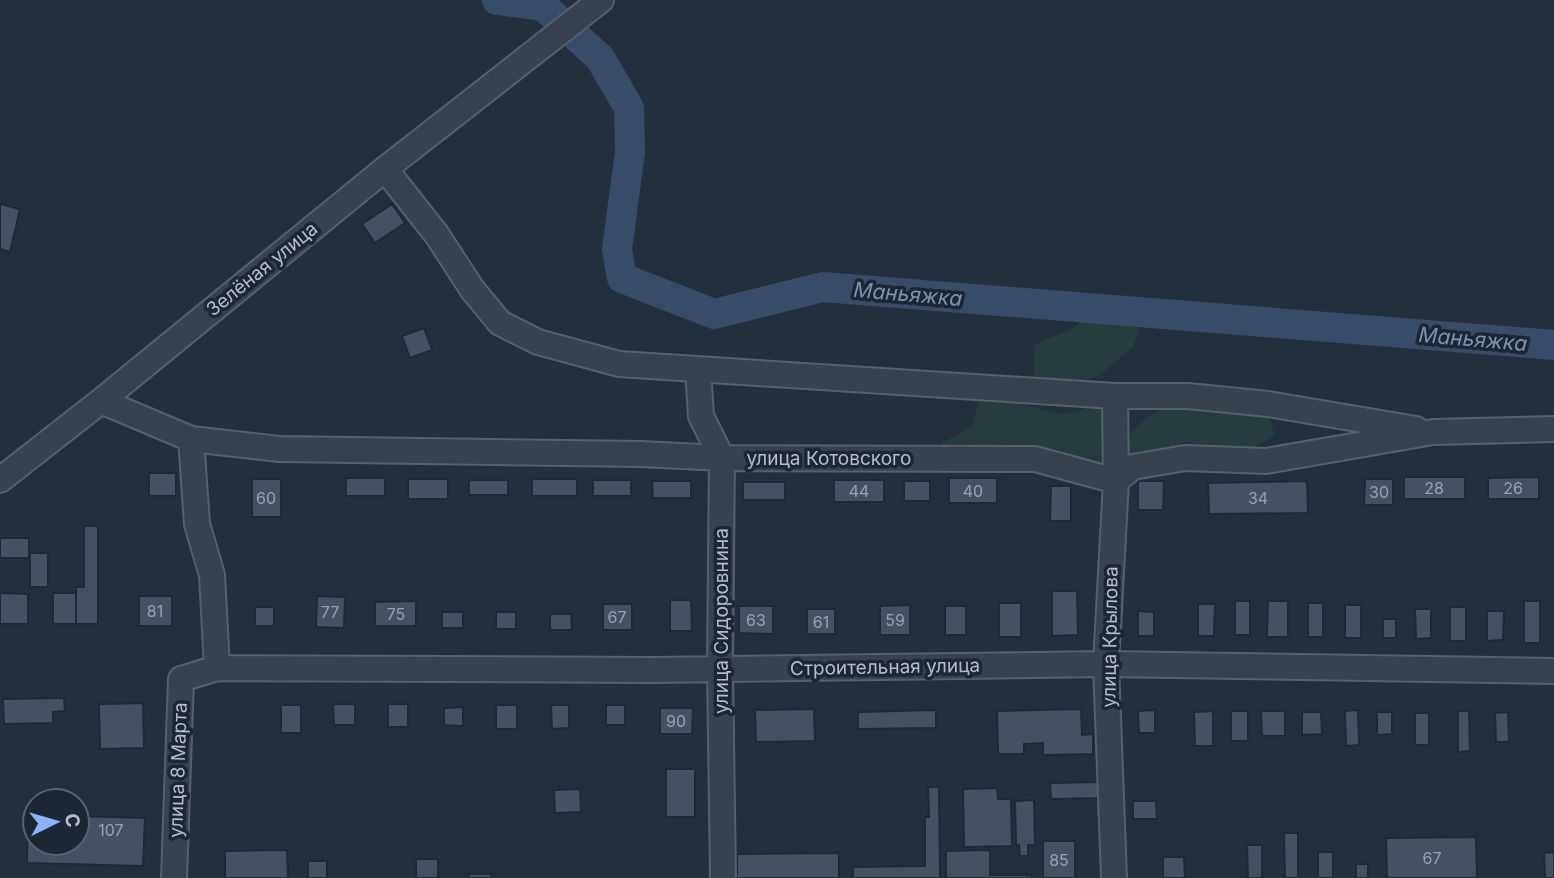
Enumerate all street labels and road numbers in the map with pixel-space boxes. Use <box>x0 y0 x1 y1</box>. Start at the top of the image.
street label: Зелёная улица <box>202 217 322 321</box>
street label: улица Котовского <box>747 447 911 470</box>
street label: улица Сидоровнина <box>710 528 733 714</box>
street label: улица Крылова <box>1097 566 1123 708</box>
street label: Строительная улица <box>790 654 980 680</box>
street label: улица 8 Марта <box>164 702 192 838</box>

